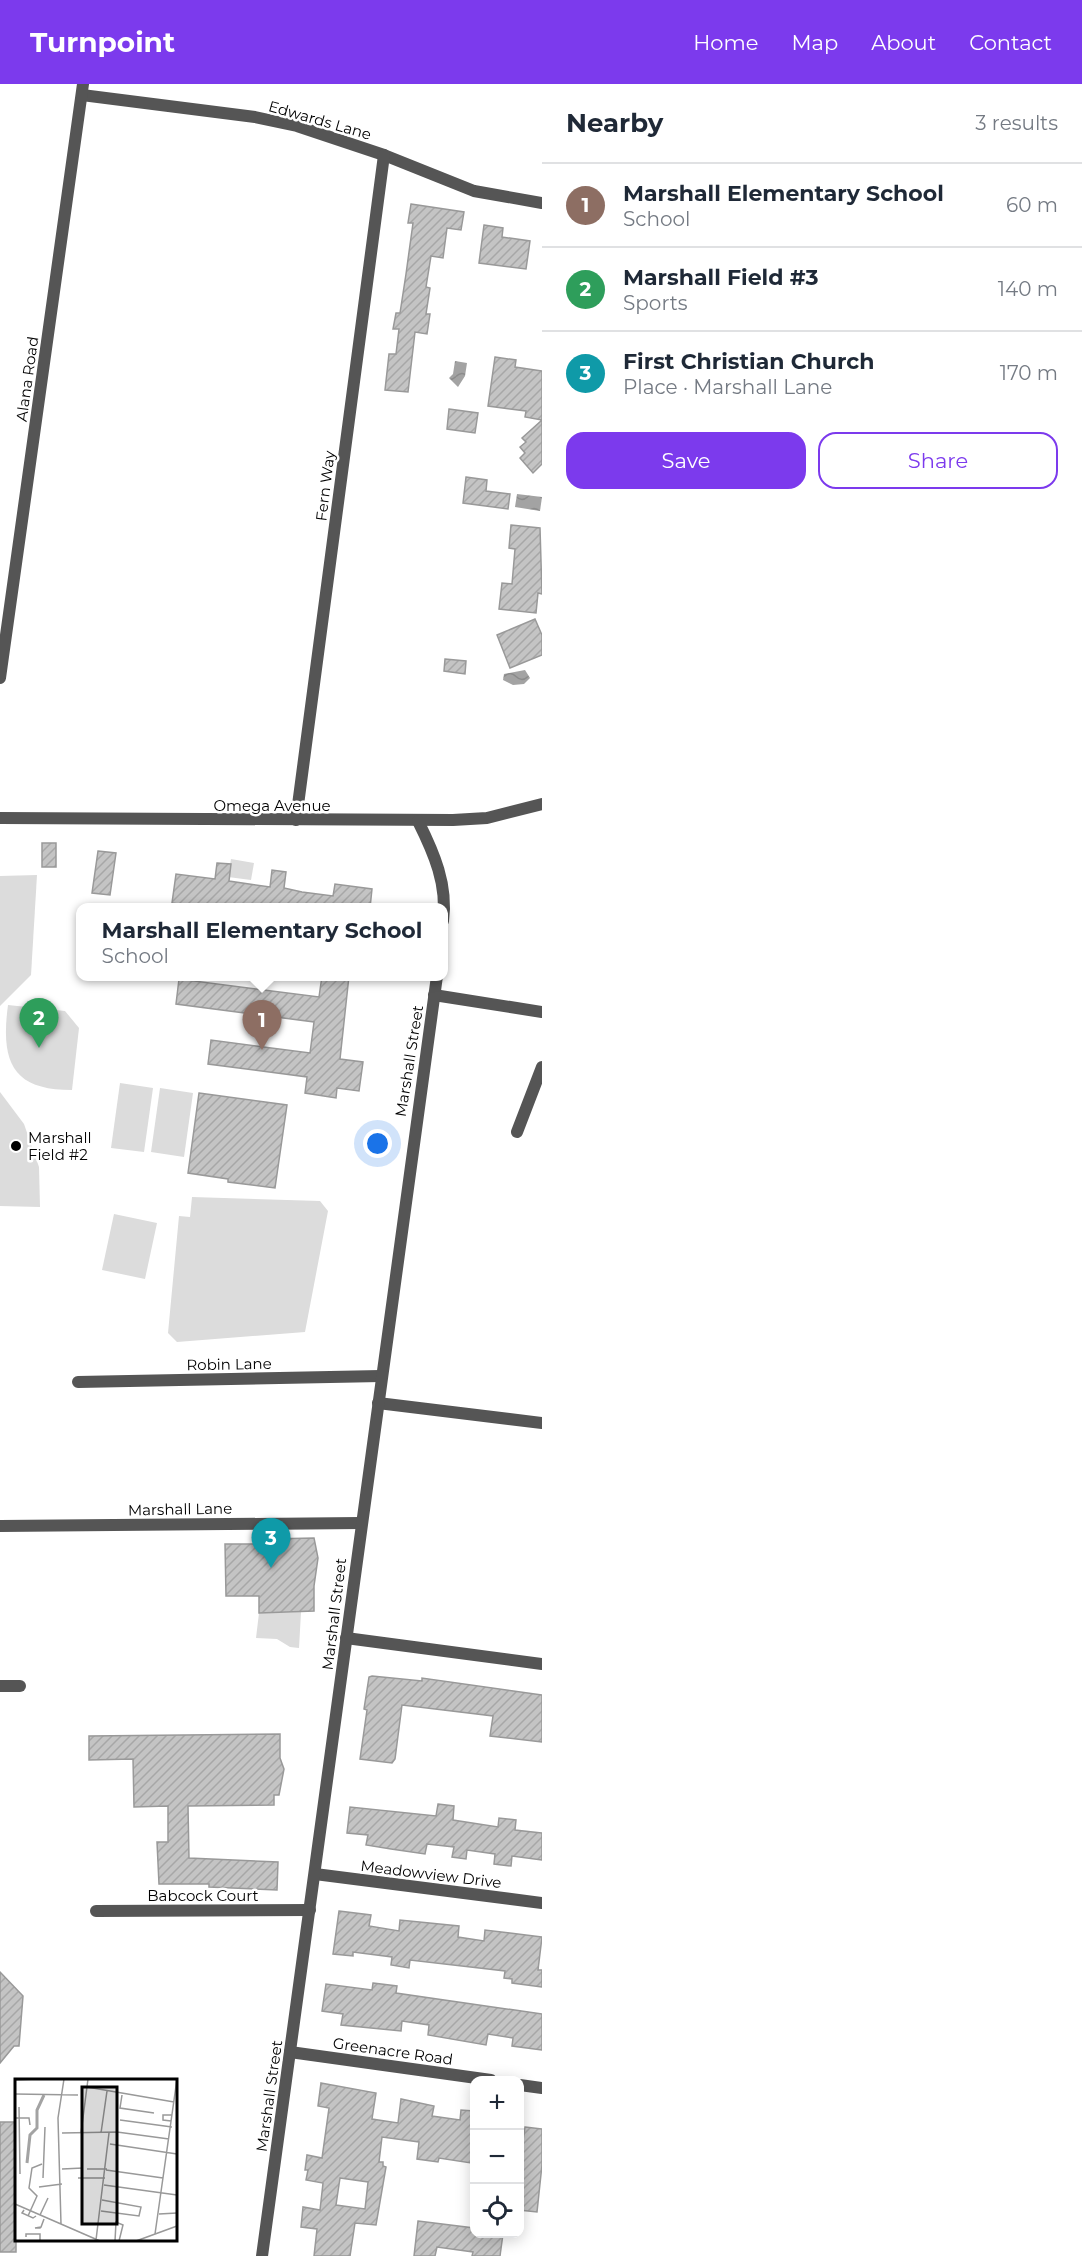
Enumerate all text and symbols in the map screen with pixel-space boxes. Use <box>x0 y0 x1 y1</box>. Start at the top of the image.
text: Turnpoint <box>30 25 175 59</box>
text: Home <box>693 30 758 55</box>
text: Map <box>791 30 838 55</box>
text: About <box>871 30 936 55</box>
text: Contact <box>969 30 1052 55</box>
street label: Edwards Lane <box>266 96 374 144</box>
text: Nearby <box>566 107 663 139</box>
text: 3 results <box>975 111 1058 135</box>
text: Marshall Elementary School <box>623 180 944 207</box>
text: 1 <box>582 193 589 217</box>
text: 60 m <box>1006 193 1058 217</box>
text: School <box>623 207 690 231</box>
text: Marshall Field #3 <box>623 264 819 291</box>
text: 2 <box>580 277 591 301</box>
text: 140 m <box>998 277 1058 301</box>
text: Sports <box>623 291 688 315</box>
street label: Alana Road <box>12 335 42 423</box>
text: First Christian Church <box>623 348 874 375</box>
text: 3 <box>580 361 591 385</box>
text: 170 m <box>1000 361 1058 385</box>
text: Place · Marshall Lane <box>623 375 832 399</box>
button: Save <box>566 432 806 489</box>
button: Share <box>818 432 1058 489</box>
street label: Fern Way <box>311 449 339 522</box>
street label: Omega Avenue <box>213 796 331 815</box>
popup <box>76 903 448 981</box>
text: Marshall Elementary School <box>102 917 422 944</box>
text: School <box>102 944 169 968</box>
pin: 2 <box>20 998 58 1048</box>
pin: 1 <box>242 1000 282 1050</box>
street label: Marshall Street <box>391 1004 427 1118</box>
place label: Marshall Field #2 <box>28 1128 92 1164</box>
your location <box>363 1129 392 1158</box>
marker: Marshall Field #2 <box>9 1139 23 1153</box>
street label: Robin Lane <box>186 1354 272 1374</box>
street label: Marshall Lane <box>128 1499 232 1519</box>
pin: 3 <box>252 1518 290 1568</box>
street label: Marshall Street <box>318 1557 350 1671</box>
street label: Meadowview Drive <box>359 1856 503 1892</box>
street label: Babcock Court <box>147 1886 259 1905</box>
street label: Greenacre Road <box>332 2033 454 2069</box>
street label: Marshall Street <box>252 2039 286 2153</box>
map controls <box>470 2076 524 2238</box>
button: + <box>470 2076 524 2130</box>
inset map <box>15 2079 177 2241</box>
button: − <box>470 2130 524 2184</box>
button: locate <box>470 2184 524 2238</box>

